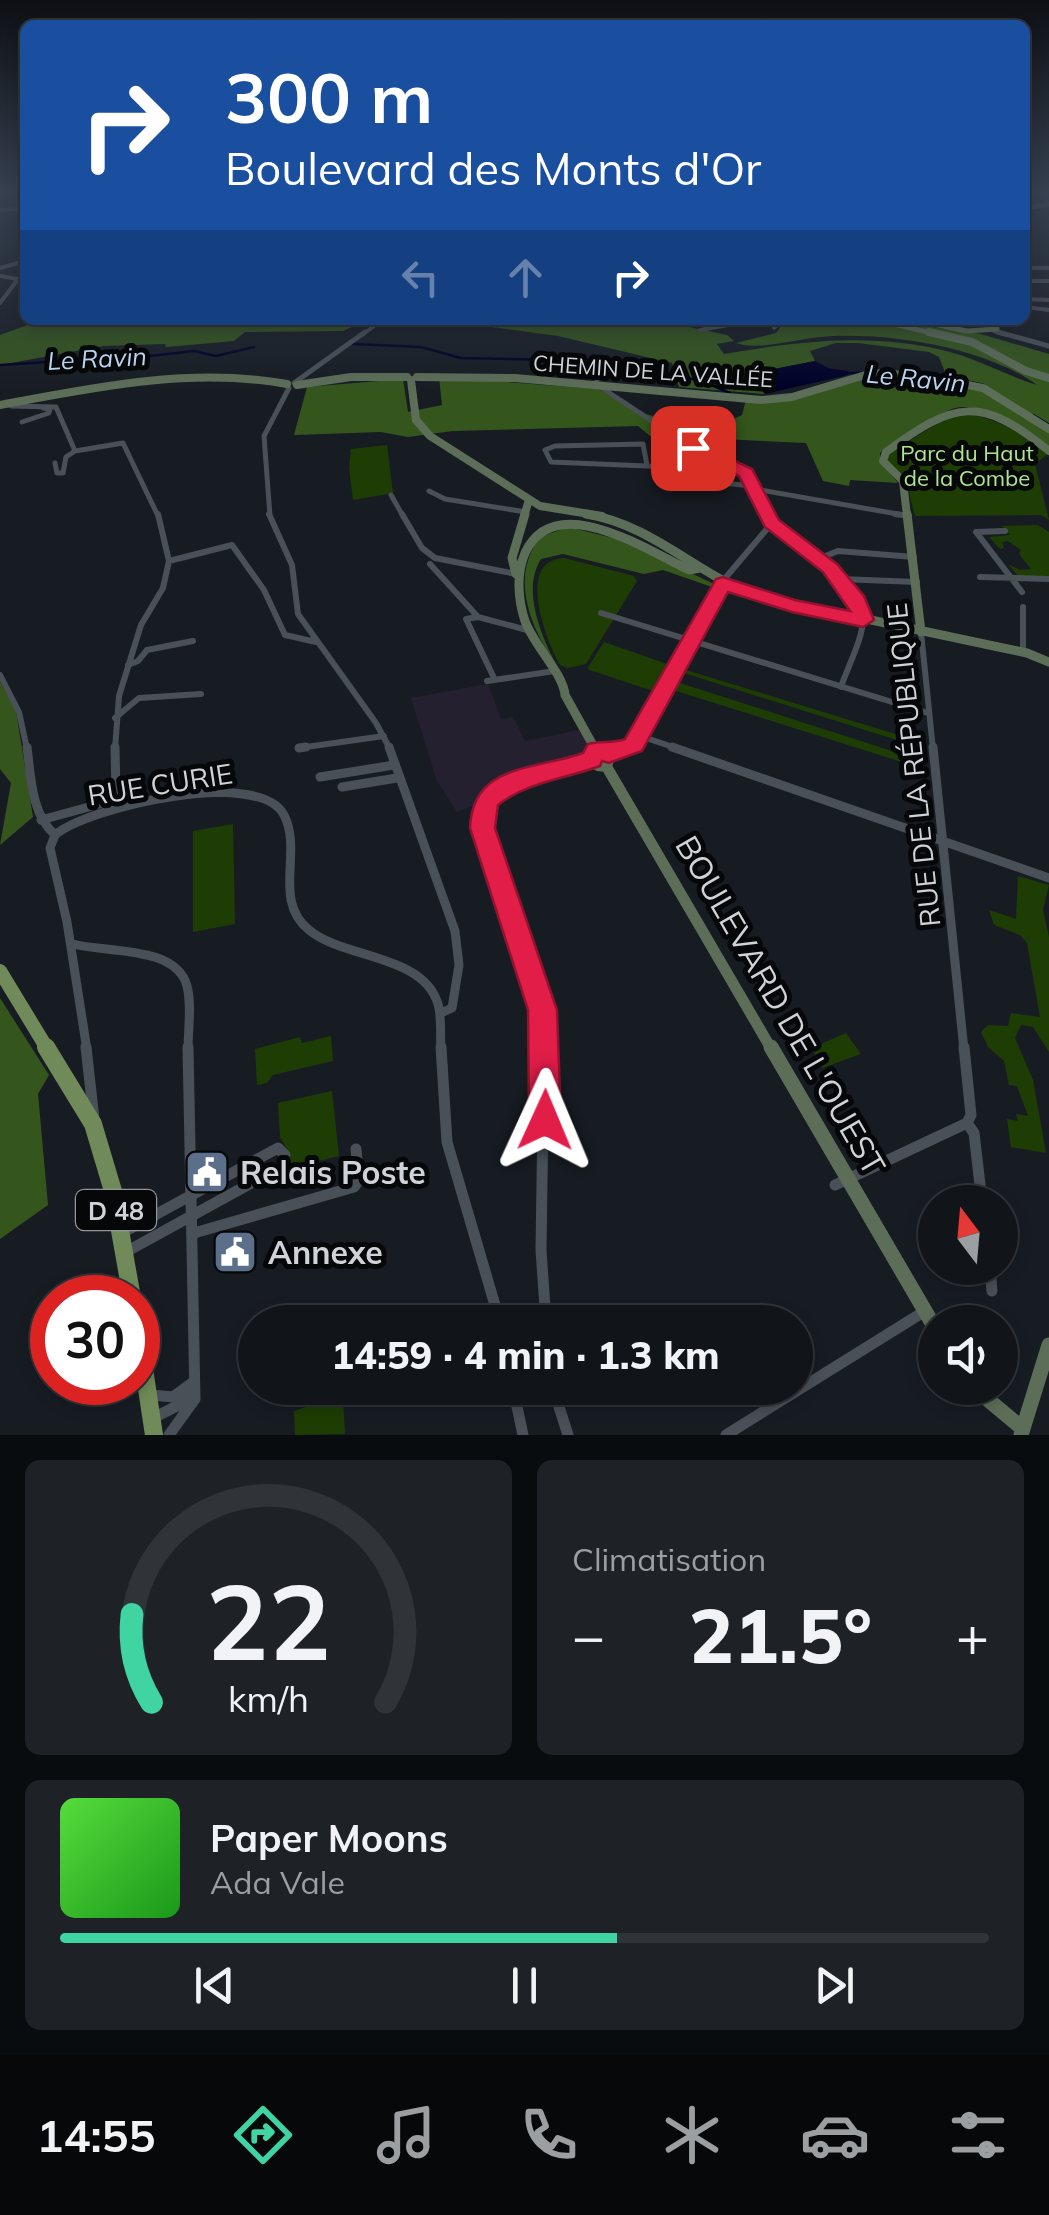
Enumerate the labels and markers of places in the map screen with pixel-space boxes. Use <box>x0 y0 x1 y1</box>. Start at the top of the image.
pin <box>651 406 736 491</box>
public building icon: Relais Poste <box>184 1149 230 1195</box>
place label: Relais Poste <box>240 1152 426 1192</box>
public building icon: Annexe <box>212 1229 258 1275</box>
place label: Annexe <box>268 1232 383 1272</box>

